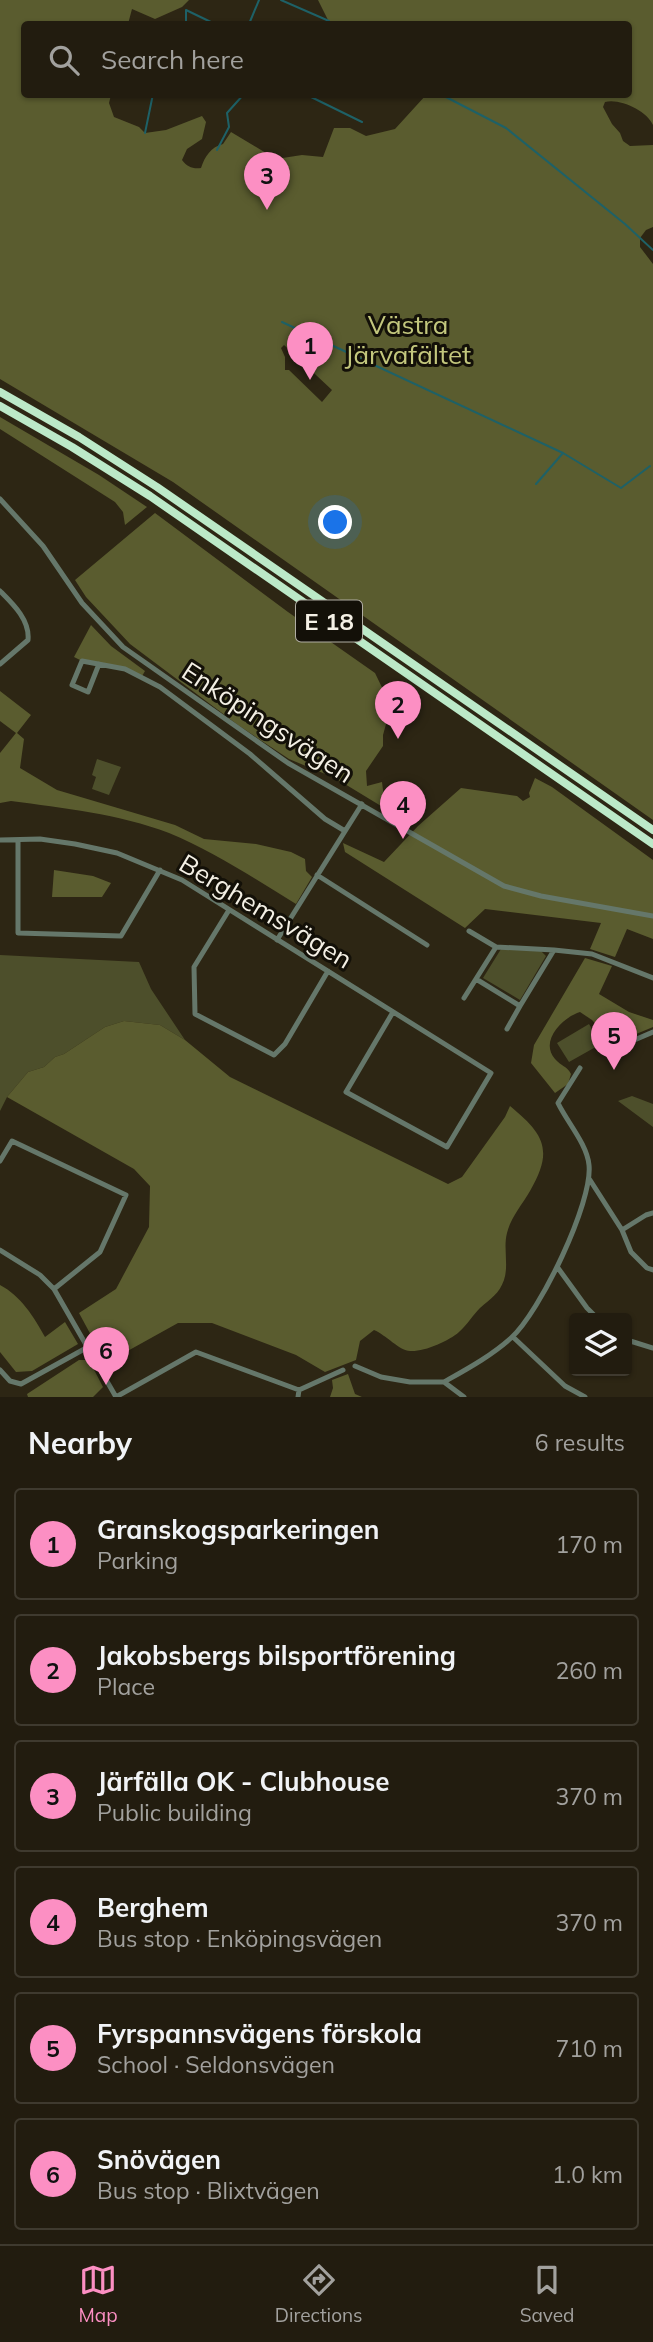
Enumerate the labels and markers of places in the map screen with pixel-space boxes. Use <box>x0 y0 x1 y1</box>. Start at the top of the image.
pin: 3 <box>244 152 290 210</box>
pin: 1 <box>287 322 333 380</box>
pin: 2 <box>375 681 421 739</box>
pin: 4 <box>380 781 426 839</box>
pin: 5 <box>591 1012 637 1070</box>
pin: 6 <box>83 1327 129 1385</box>

